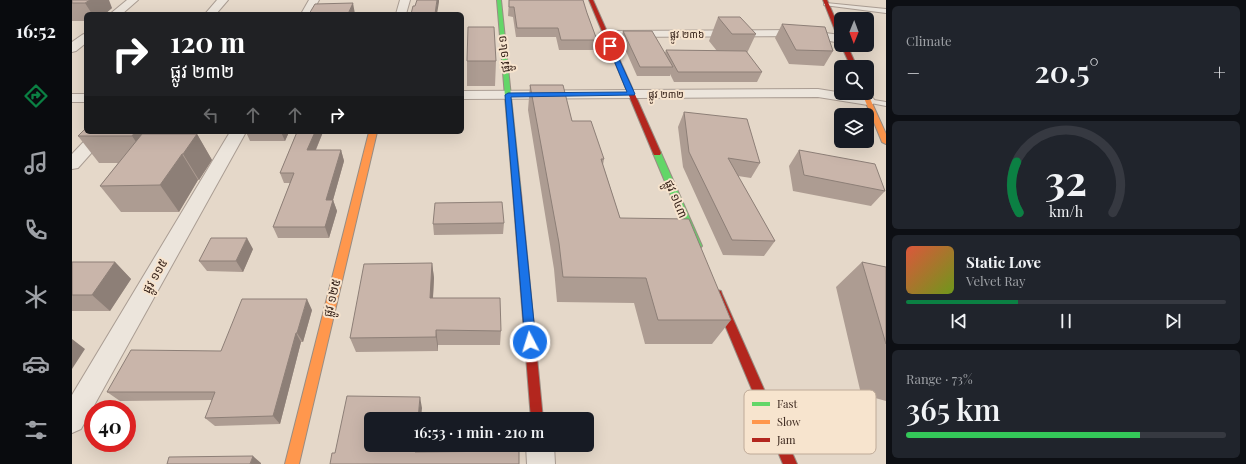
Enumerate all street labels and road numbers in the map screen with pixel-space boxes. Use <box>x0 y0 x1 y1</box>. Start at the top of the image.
street label: ផ្លូវ ២៣៦ <box>670 27 704 44</box>
street label: ផ្លូវ ១៤១ <box>493 34 516 74</box>
street label: ផ្លូវ ២៣២ <box>648 87 684 104</box>
street label: ផ្លូវ ១៤៣ <box>658 177 692 222</box>
street label: ផ្លូវ ១១៥ <box>138 255 173 297</box>
street label: ផ្លូវ ១២៥ <box>319 277 347 319</box>

